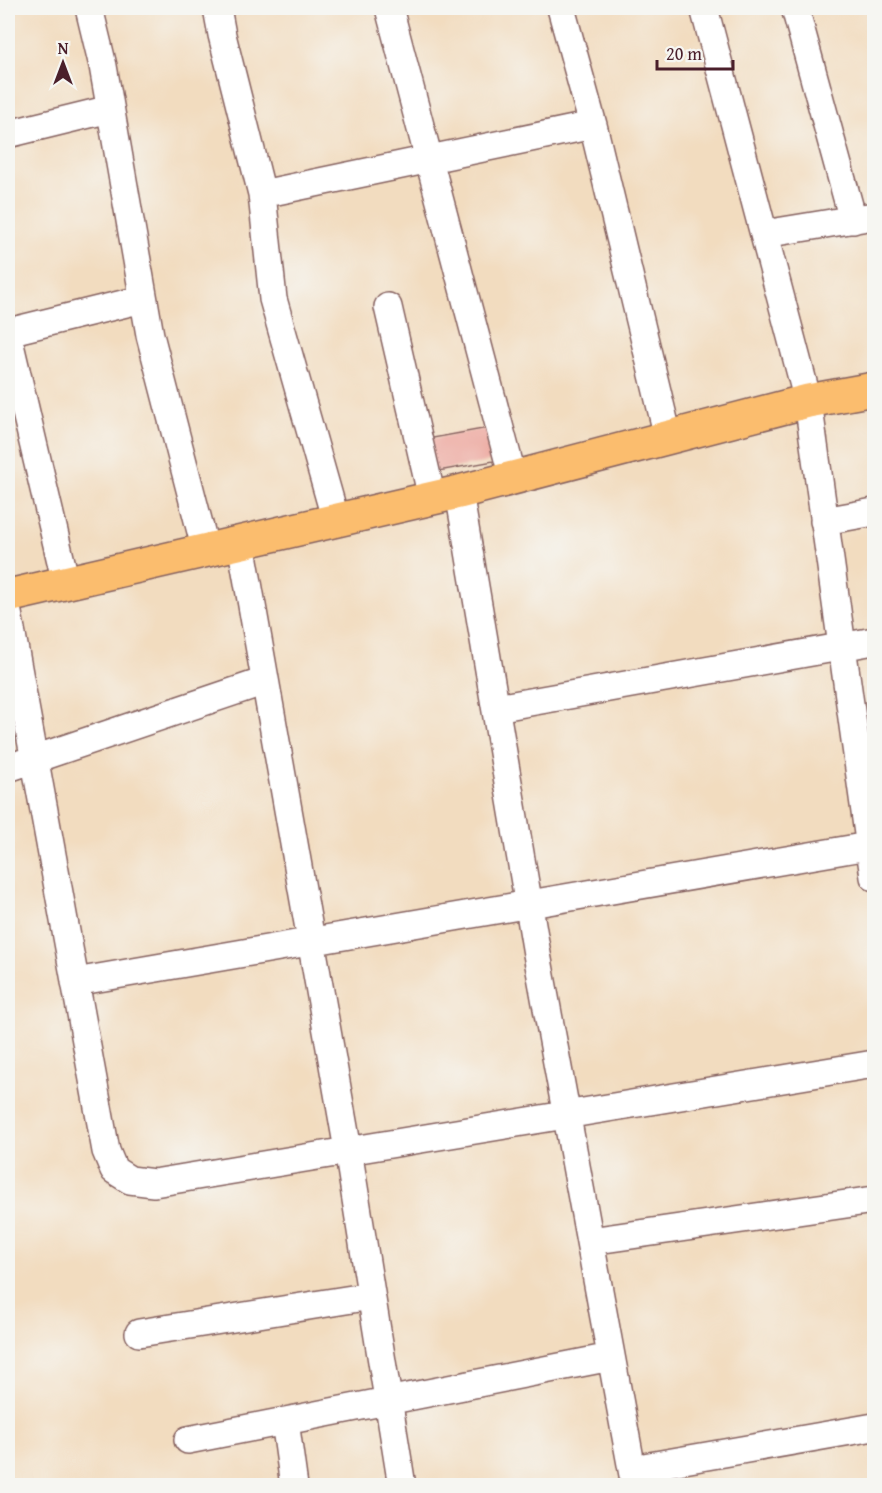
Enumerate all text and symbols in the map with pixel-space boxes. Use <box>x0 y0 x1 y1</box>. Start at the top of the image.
north arrow <box>33 33 93 93</box>
scale bar <box>657 33 734 71</box>
text: N <box>58 36 69 60</box>
text: 20 m <box>666 40 702 67</box>

